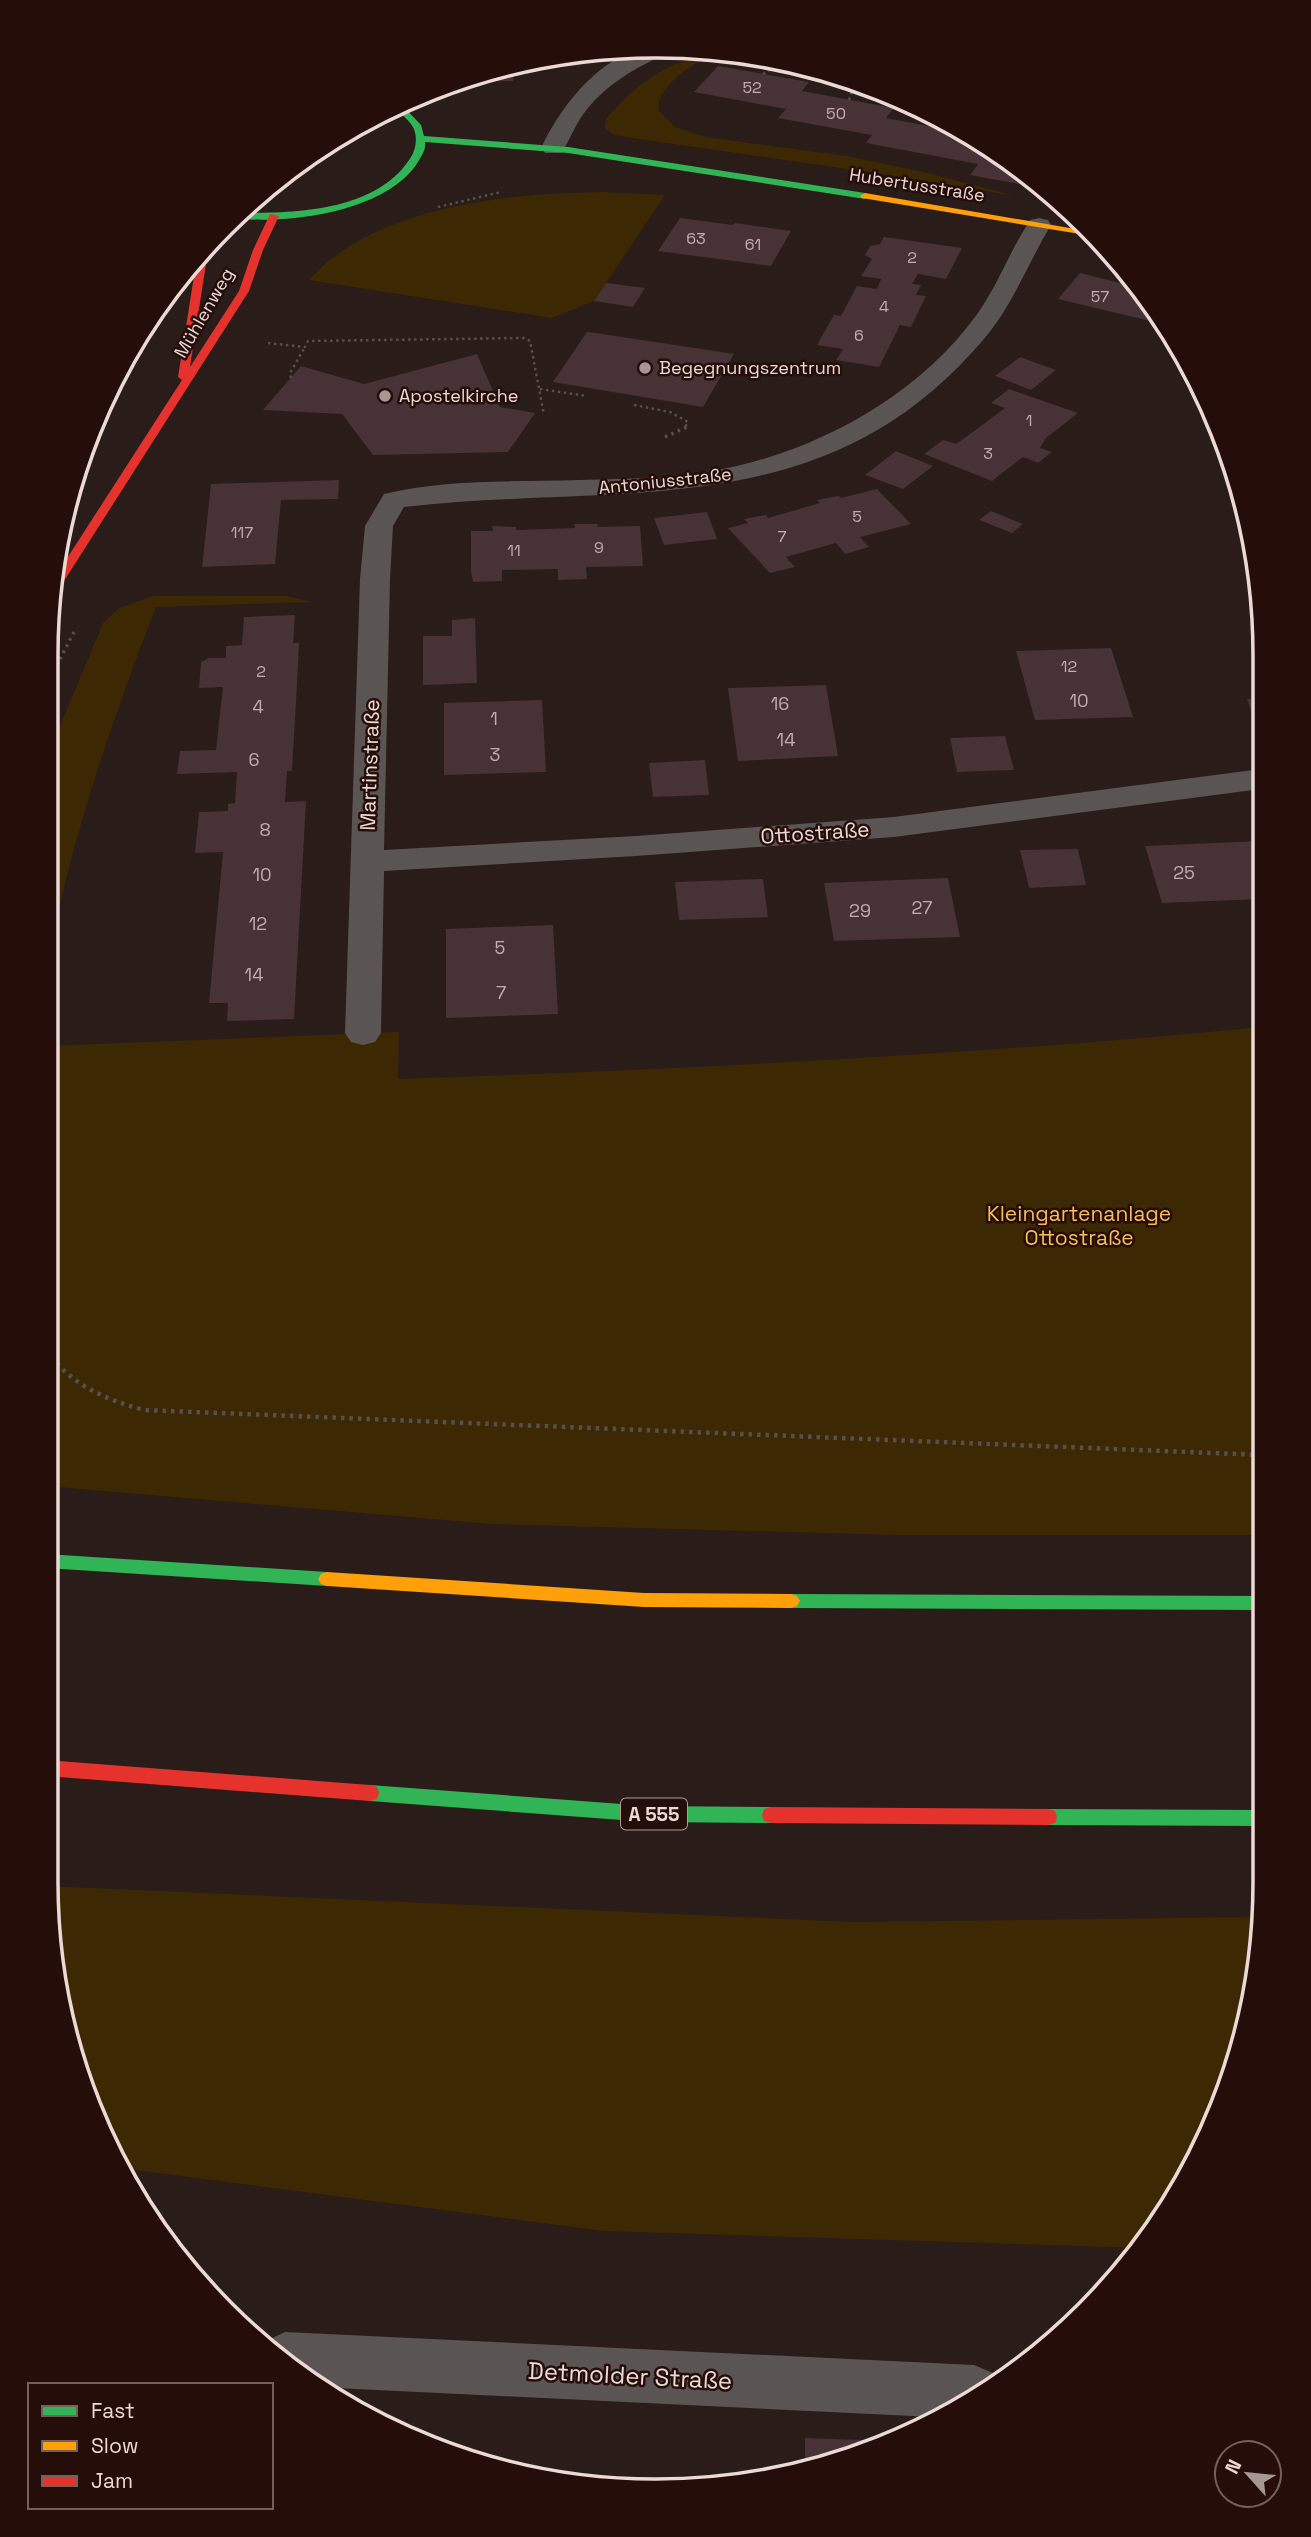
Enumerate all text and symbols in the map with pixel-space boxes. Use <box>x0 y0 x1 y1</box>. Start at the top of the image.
house number: 52 <box>742 77 762 98</box>
house number: 50 <box>826 103 846 124</box>
street label: Hubertusstraße <box>848 162 987 207</box>
house number: 63 <box>686 228 706 249</box>
house number: 61 <box>745 234 761 255</box>
house number: 2 <box>907 247 917 268</box>
street label: Mühlenweg <box>169 264 239 362</box>
house number: 57 <box>1091 286 1109 307</box>
house number: 4 <box>879 296 889 317</box>
house number: 6 <box>854 325 864 346</box>
place label: Begegnungszentrum <box>659 356 841 379</box>
marker: Begegnungszentrum <box>637 360 653 376</box>
place label: Apostelkirche <box>399 384 518 407</box>
marker: Apostelkirche <box>377 388 393 404</box>
house number: 1 <box>1026 410 1032 431</box>
house number: 3 <box>983 443 993 464</box>
street label: Antoniusstraße <box>597 462 733 499</box>
house number: 5 <box>852 506 862 527</box>
house number: 117 <box>231 522 253 543</box>
house number: 7 <box>777 526 787 547</box>
house number: 9 <box>594 537 604 558</box>
house number: 11 <box>507 540 521 561</box>
house number: 12 <box>1061 656 1077 677</box>
house number: 2 <box>256 661 266 682</box>
house number: 10 <box>1069 689 1089 712</box>
house number: 16 <box>771 692 789 715</box>
house number: 4 <box>252 695 264 718</box>
street label: Martinstraße <box>354 699 385 831</box>
house number: 1 <box>490 707 498 730</box>
house number: 14 <box>777 728 795 751</box>
house number: 3 <box>490 743 500 766</box>
house number: 6 <box>248 748 260 771</box>
street label: Ottostraße <box>760 815 870 850</box>
house number: 8 <box>259 818 271 841</box>
house number: 25 <box>1173 861 1195 884</box>
house number: 10 <box>252 863 272 886</box>
house number: 27 <box>912 896 932 919</box>
house number: 29 <box>849 899 871 922</box>
house number: 12 <box>249 912 267 935</box>
house number: 5 <box>495 936 505 959</box>
house number: 14 <box>245 963 263 986</box>
house number: 7 <box>496 981 506 1004</box>
park label: Kleingartenanlage Ottostraße <box>987 1200 1171 1251</box>
road number: A 555 <box>621 1798 687 1830</box>
street label: Detmolder Straße <box>527 2355 733 2396</box>
legend <box>28 2383 273 2509</box>
text: Fast <box>91 2397 135 2424</box>
text: Slow <box>91 2432 139 2459</box>
north arrow <box>1213 2439 1283 2509</box>
text: N <box>1219 2455 1247 2478</box>
text: Jam <box>91 2467 133 2494</box>

